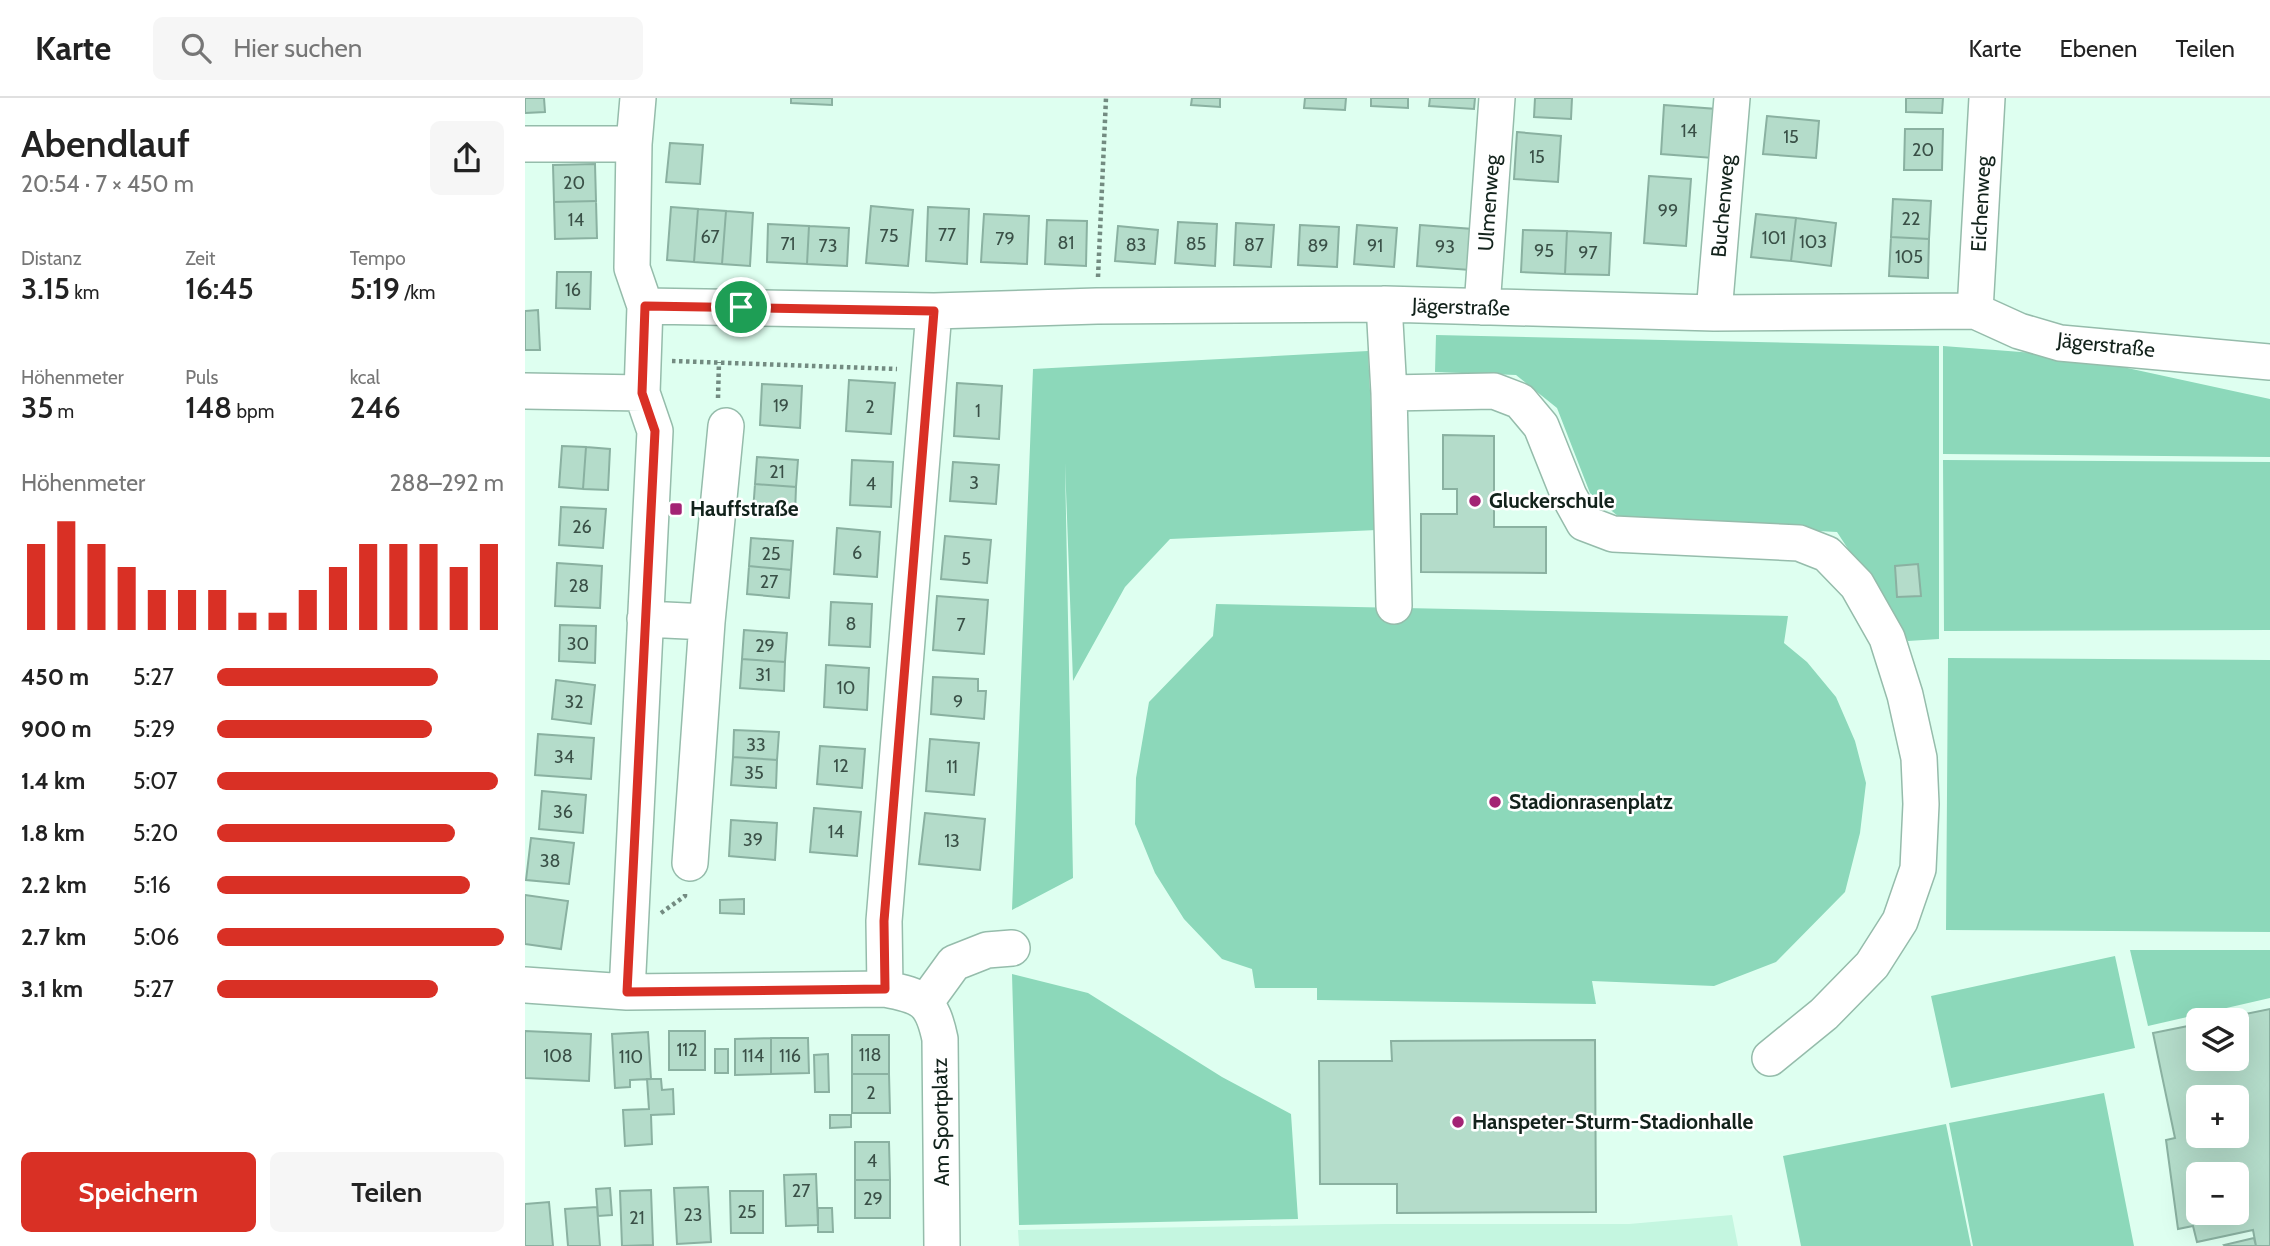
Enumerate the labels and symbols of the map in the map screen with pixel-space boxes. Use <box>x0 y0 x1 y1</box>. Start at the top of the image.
house number: 14 <box>1681 120 1697 142</box>
house number: 15 <box>1783 126 1799 148</box>
house number: 20 <box>1912 139 1934 161</box>
house number: 15 <box>1529 146 1545 168</box>
street label: Ulmenweg <box>1473 153 1504 252</box>
street label: Buchenweg <box>1706 153 1739 258</box>
street label: Eichenweg <box>1966 155 1996 253</box>
house number: 20 <box>563 172 585 194</box>
house number: 99 <box>1658 200 1678 222</box>
house number: 22 <box>1902 208 1920 230</box>
house number: 14 <box>568 209 584 231</box>
house number: 77 <box>938 224 956 246</box>
house number: 75 <box>880 225 898 247</box>
house number: 67 <box>700 226 720 248</box>
house number: 101 <box>1762 227 1786 249</box>
house number: 79 <box>995 228 1015 250</box>
house number: 103 <box>1799 231 1827 253</box>
house number: 81 <box>1058 232 1074 254</box>
house number: 71 <box>781 233 795 255</box>
house number: 85 <box>1186 233 1206 255</box>
house number: 83 <box>1126 234 1146 256</box>
house number: 87 <box>1244 234 1264 256</box>
house number: 73 <box>819 235 837 257</box>
house number: 89 <box>1307 235 1329 257</box>
house number: 91 <box>1367 235 1383 257</box>
house number: 93 <box>1435 236 1455 258</box>
house number: 95 <box>1534 240 1554 262</box>
house number: 97 <box>1578 242 1598 264</box>
house number: 105 <box>1895 246 1923 268</box>
pin <box>711 277 771 337</box>
house number: 16 <box>565 279 581 301</box>
street label: Jägerstraße <box>1411 292 1511 321</box>
street label: Jägerstraße <box>2055 327 2156 362</box>
house number: 19 <box>773 395 789 417</box>
house number: 2 <box>865 396 875 418</box>
house number: 1 <box>975 400 981 422</box>
house number: 21 <box>769 461 785 483</box>
house number: 3 <box>969 472 979 494</box>
house number: 4 <box>866 473 876 495</box>
place label: Gluckerschule <box>1489 488 1615 513</box>
marker: Gluckerschule <box>1467 493 1483 509</box>
place label: Hauffstraße <box>690 496 799 521</box>
marker: Hauffstraße <box>668 501 684 517</box>
house number: 26 <box>572 516 592 538</box>
house number: 6 <box>852 542 862 564</box>
house number: 25 <box>761 543 781 565</box>
house number: 5 <box>961 548 971 570</box>
house number: 27 <box>760 571 778 593</box>
house number: 28 <box>569 575 589 597</box>
house number: 8 <box>846 613 856 635</box>
house number: 7 <box>956 614 966 636</box>
house number: 30 <box>567 633 589 655</box>
house number: 29 <box>755 635 775 657</box>
house number: 31 <box>755 664 771 686</box>
house number: 10 <box>837 677 855 699</box>
house number: 32 <box>564 691 584 713</box>
house number: 9 <box>953 691 963 713</box>
house number: 33 <box>746 734 766 756</box>
house number: 34 <box>554 746 574 768</box>
house number: 12 <box>833 755 849 777</box>
house number: 11 <box>946 756 958 778</box>
house number: 35 <box>744 762 764 784</box>
place label: Stadionrasenplatz <box>1509 789 1673 814</box>
marker: Stadionrasenplatz <box>1487 794 1503 810</box>
house number: 36 <box>553 801 573 823</box>
house number: 14 <box>828 821 844 843</box>
house number: 39 <box>743 829 763 851</box>
house number: 13 <box>944 830 960 852</box>
house number: 38 <box>540 850 560 872</box>
house number: 112 <box>676 1039 698 1061</box>
house number: 118 <box>859 1044 881 1066</box>
house number: 108 <box>543 1045 573 1067</box>
house number: 114 <box>742 1045 764 1067</box>
house number: 116 <box>779 1045 801 1067</box>
house number: 110 <box>619 1046 643 1068</box>
street label: Am Sportplatz <box>927 1057 954 1187</box>
house number: 2 <box>866 1082 876 1104</box>
place label: Hanspeter-Sturm-Stadionhalle <box>1472 1109 1753 1134</box>
marker: Hanspeter-Sturm-Stadionhalle <box>1450 1114 1466 1130</box>
house number: 4 <box>867 1150 877 1172</box>
house number: 27 <box>792 1180 810 1202</box>
house number: 29 <box>863 1188 883 1210</box>
house number: 25 <box>737 1201 757 1223</box>
house number: 23 <box>683 1204 703 1226</box>
house number: 21 <box>629 1207 645 1229</box>

